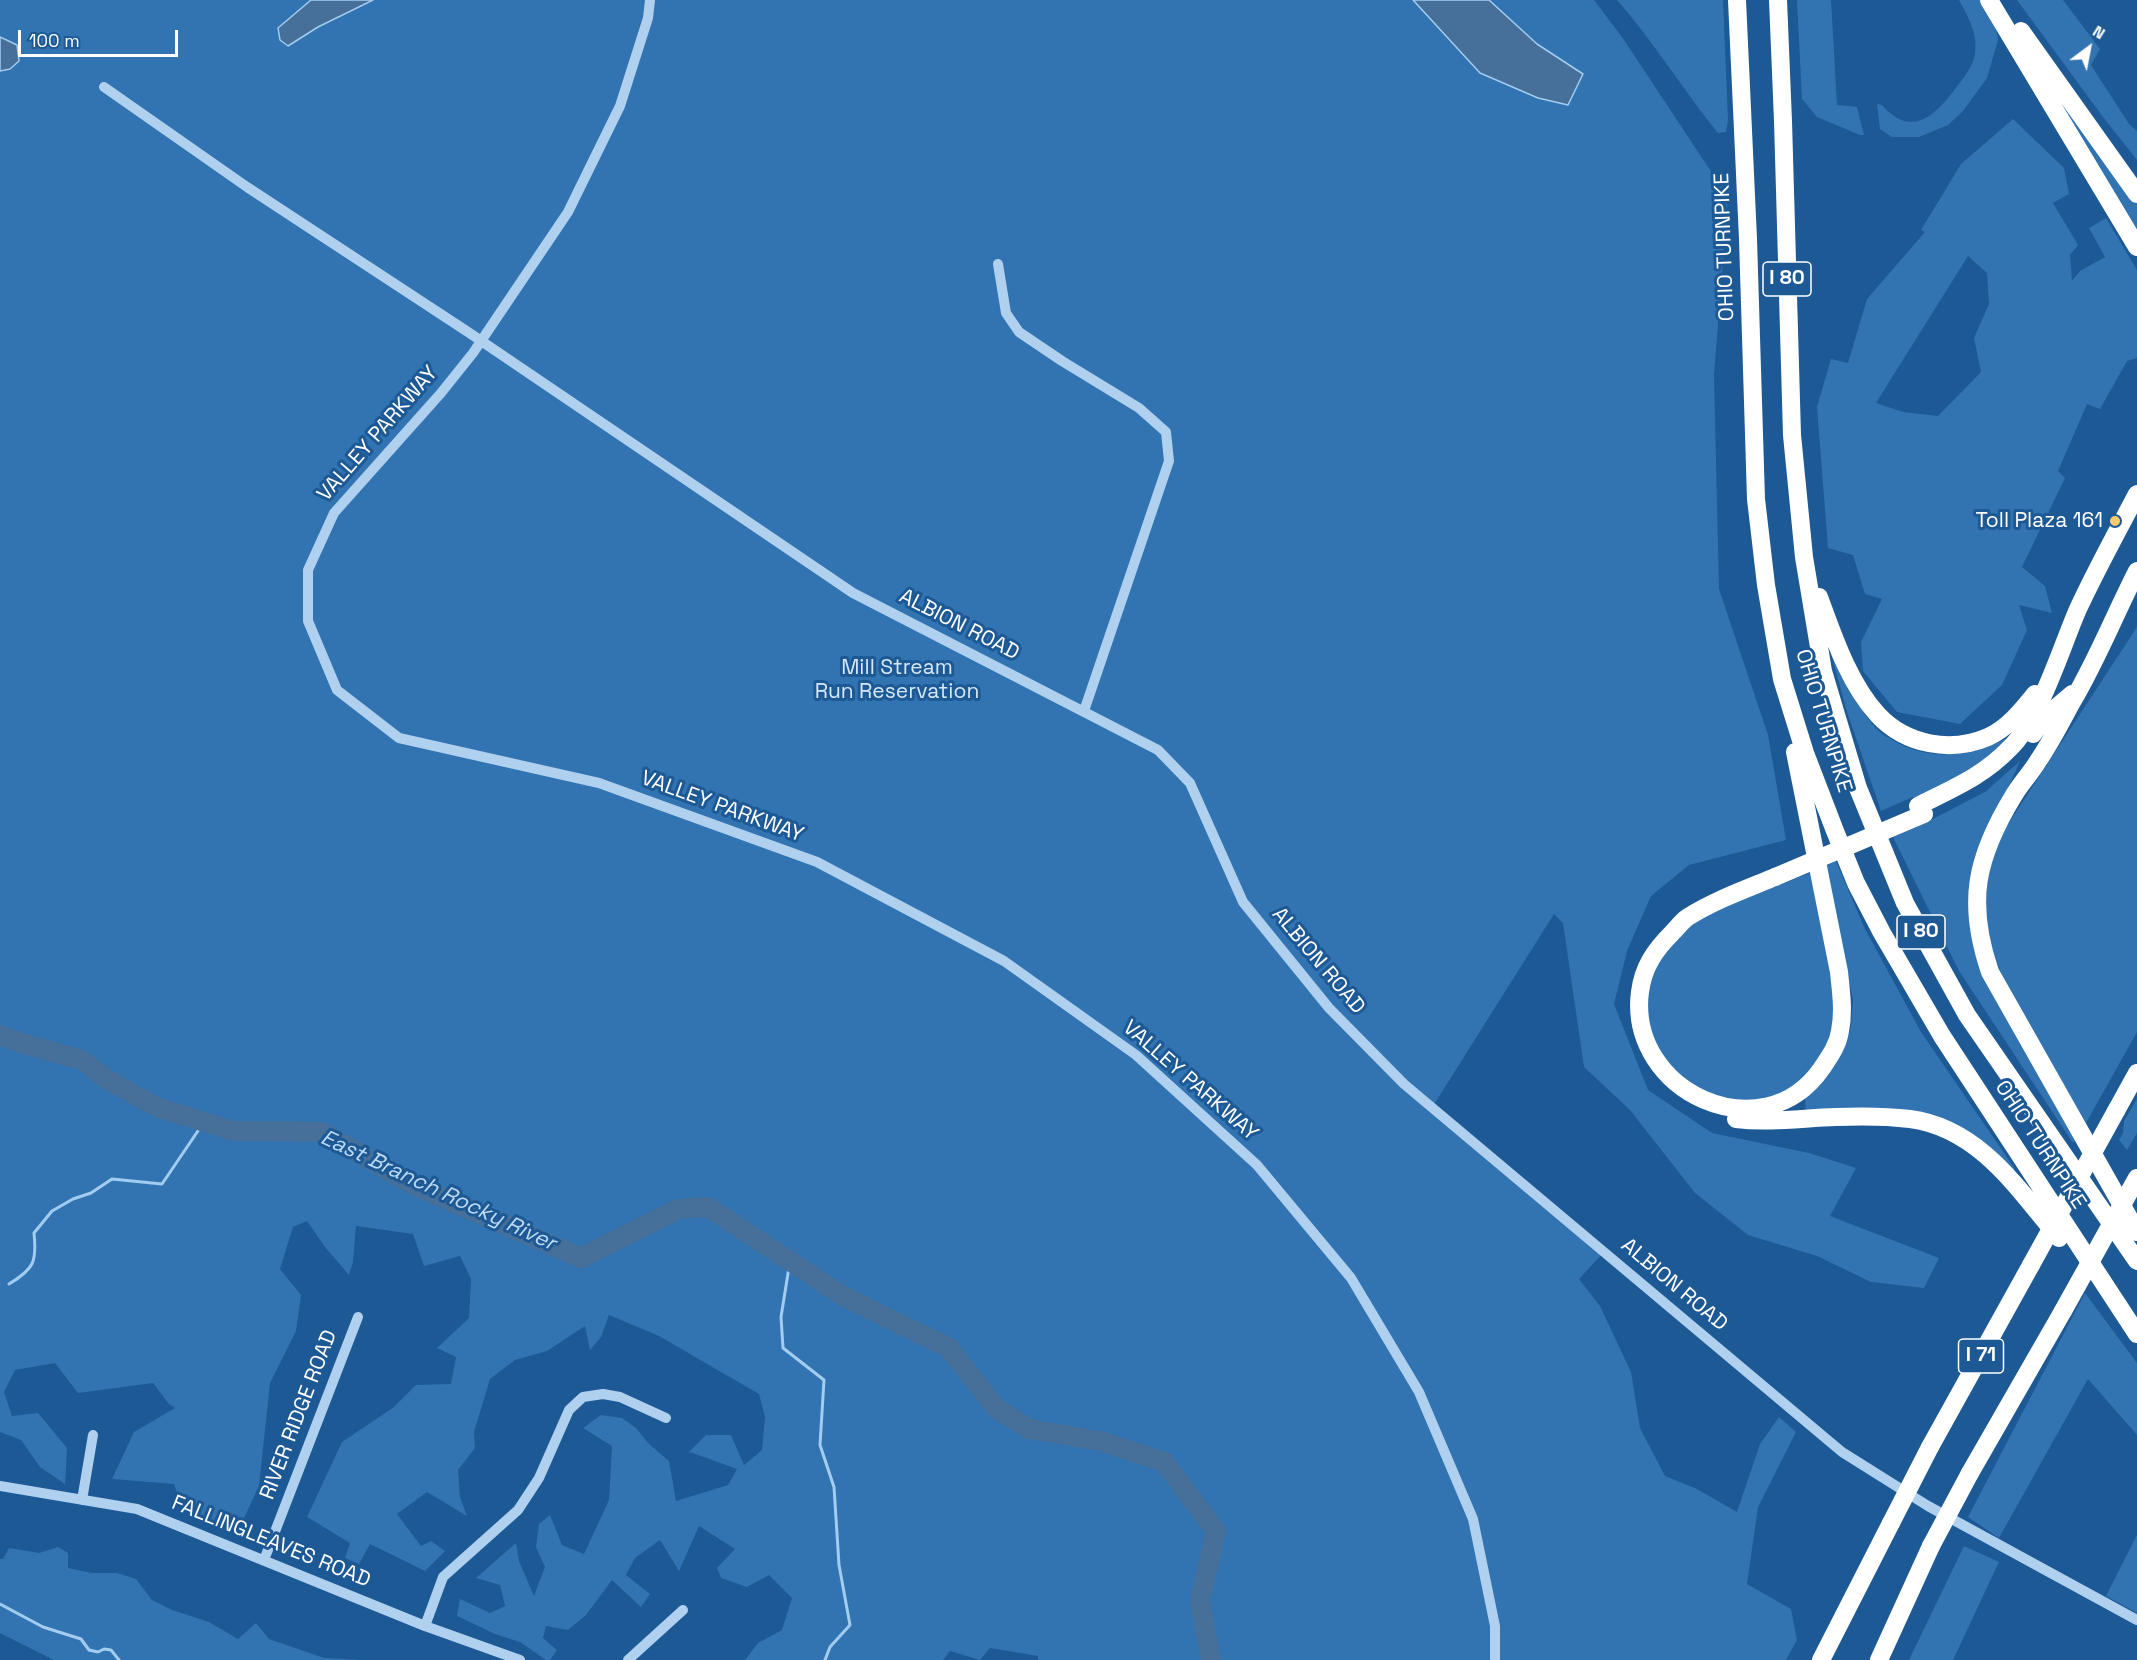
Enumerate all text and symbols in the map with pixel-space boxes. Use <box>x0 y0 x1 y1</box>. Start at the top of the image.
scale bar <box>21 18 182 56</box>
north arrow <box>2059 18 2119 78</box>
text: N <box>2089 21 2109 44</box>
text: 100 m <box>29 29 80 52</box>
street label: OHIO TURNPIKE <box>1710 172 1740 322</box>
road number: I 80 <box>1763 262 1811 296</box>
street label: VALLEY PARKWAY <box>312 361 444 507</box>
place label: Toll Plaza 161 <box>1976 508 2103 534</box>
marker: Toll Plaza 161 <box>2108 514 2122 528</box>
street label: ALBION ROAD <box>895 584 1023 666</box>
street label: OHIO TURNPIKE <box>1789 646 1857 796</box>
park label: Mill Stream Run Reservation <box>815 655 979 705</box>
street label: VALLEY PARKWAY <box>637 766 807 848</box>
street label: ALBION ROAD <box>1266 903 1370 1019</box>
road number: I 80 <box>1897 915 1945 949</box>
street label: VALLEY PARKWAY <box>1117 1015 1263 1147</box>
street label: OHIO TURNPIKE <box>1989 1076 2091 1214</box>
water label: East Branch Rocky River <box>316 1125 560 1257</box>
street label: ALBION ROAD <box>1616 1233 1732 1337</box>
street label: RIVER RIDGE ROAD <box>255 1327 343 1503</box>
road number: I 71 <box>1958 1339 2004 1373</box>
street label: FALLINGLEAVES ROAD <box>168 1491 374 1593</box>

